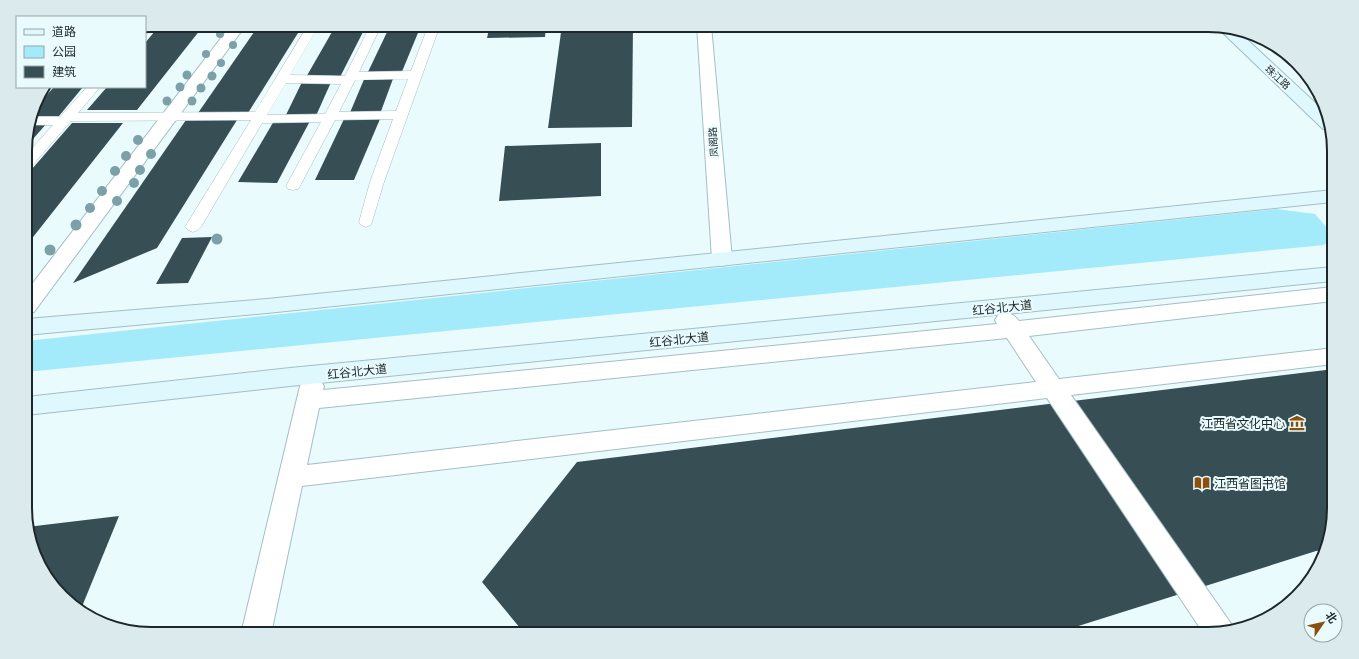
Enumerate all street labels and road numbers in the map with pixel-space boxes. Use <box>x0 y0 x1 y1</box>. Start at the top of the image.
street label: 珠江路 <box>1263 62 1293 92</box>
street label: 凤阁路 <box>706 127 720 157</box>
street label: 红谷北大道 <box>971 297 1033 317</box>
street label: 红谷北大道 <box>648 329 710 349</box>
street label: 红谷北大道 <box>326 361 388 381</box>

